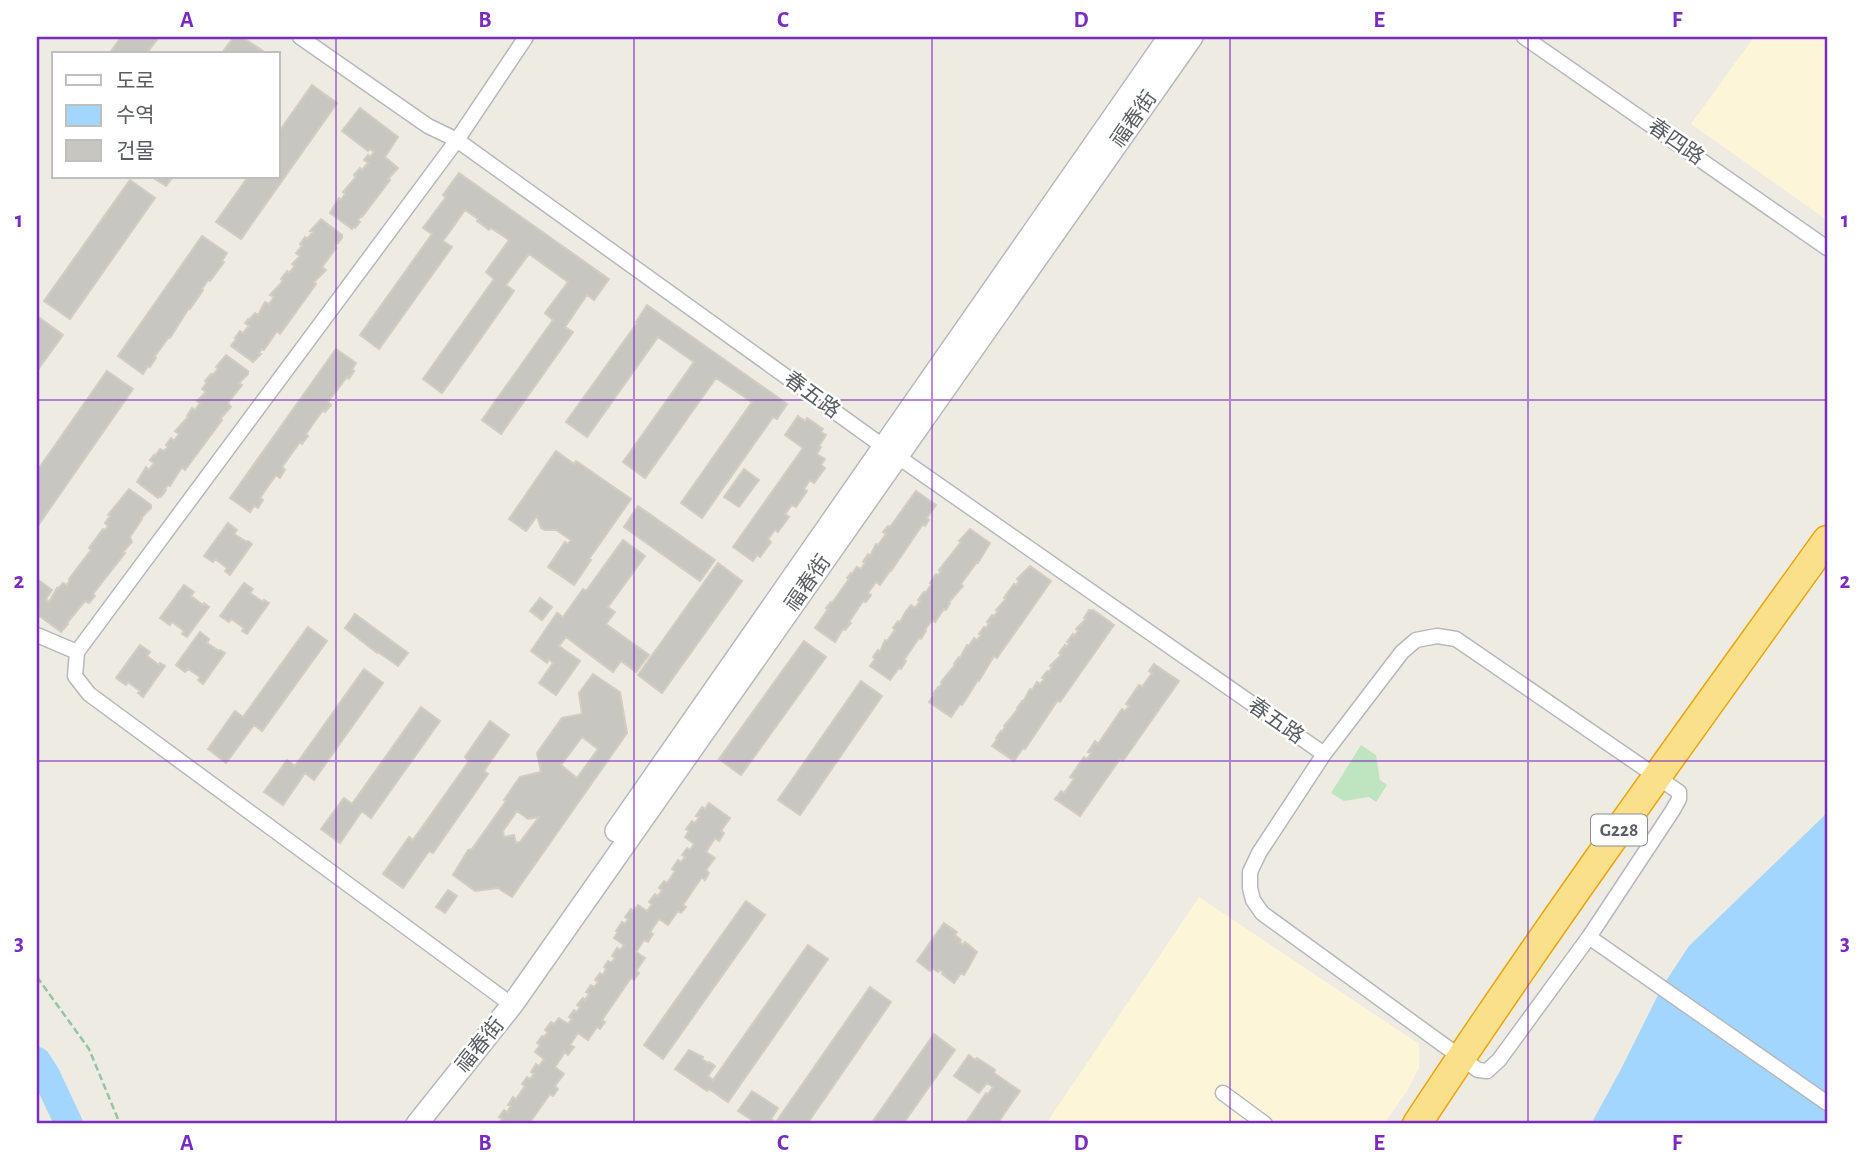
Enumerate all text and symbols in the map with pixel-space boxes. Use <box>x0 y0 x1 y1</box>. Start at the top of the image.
text: A <box>180 9 194 32</box>
text: B <box>478 9 492 32</box>
text: C <box>777 9 789 32</box>
text: D <box>1073 9 1089 32</box>
text: E <box>1373 9 1385 32</box>
text: F <box>1672 9 1683 32</box>
legend <box>52 52 280 178</box>
text: 도로 <box>116 71 155 92</box>
street label: 福春街 <box>1107 87 1161 151</box>
text: 수역 <box>116 104 155 126</box>
street label: 春四路 <box>1644 115 1708 169</box>
text: 건물 <box>116 140 155 162</box>
text: 1 <box>15 209 23 232</box>
text: 1 <box>1841 209 1849 232</box>
street label: 春五路 <box>780 367 844 422</box>
street label: 福春街 <box>781 551 835 615</box>
text: 2 <box>14 570 25 593</box>
text: 2 <box>1840 570 1851 593</box>
street label: 春五路 <box>1244 694 1308 748</box>
road number: G228 <box>1591 814 1647 846</box>
text: 3 <box>14 932 24 955</box>
text: 3 <box>1840 932 1850 955</box>
street label: 福春街 <box>451 1013 508 1076</box>
text: A <box>180 1132 194 1155</box>
text: B <box>478 1132 492 1155</box>
text: C <box>777 1132 789 1155</box>
text: D <box>1073 1132 1089 1155</box>
text: E <box>1373 1132 1385 1155</box>
text: F <box>1672 1132 1683 1155</box>

